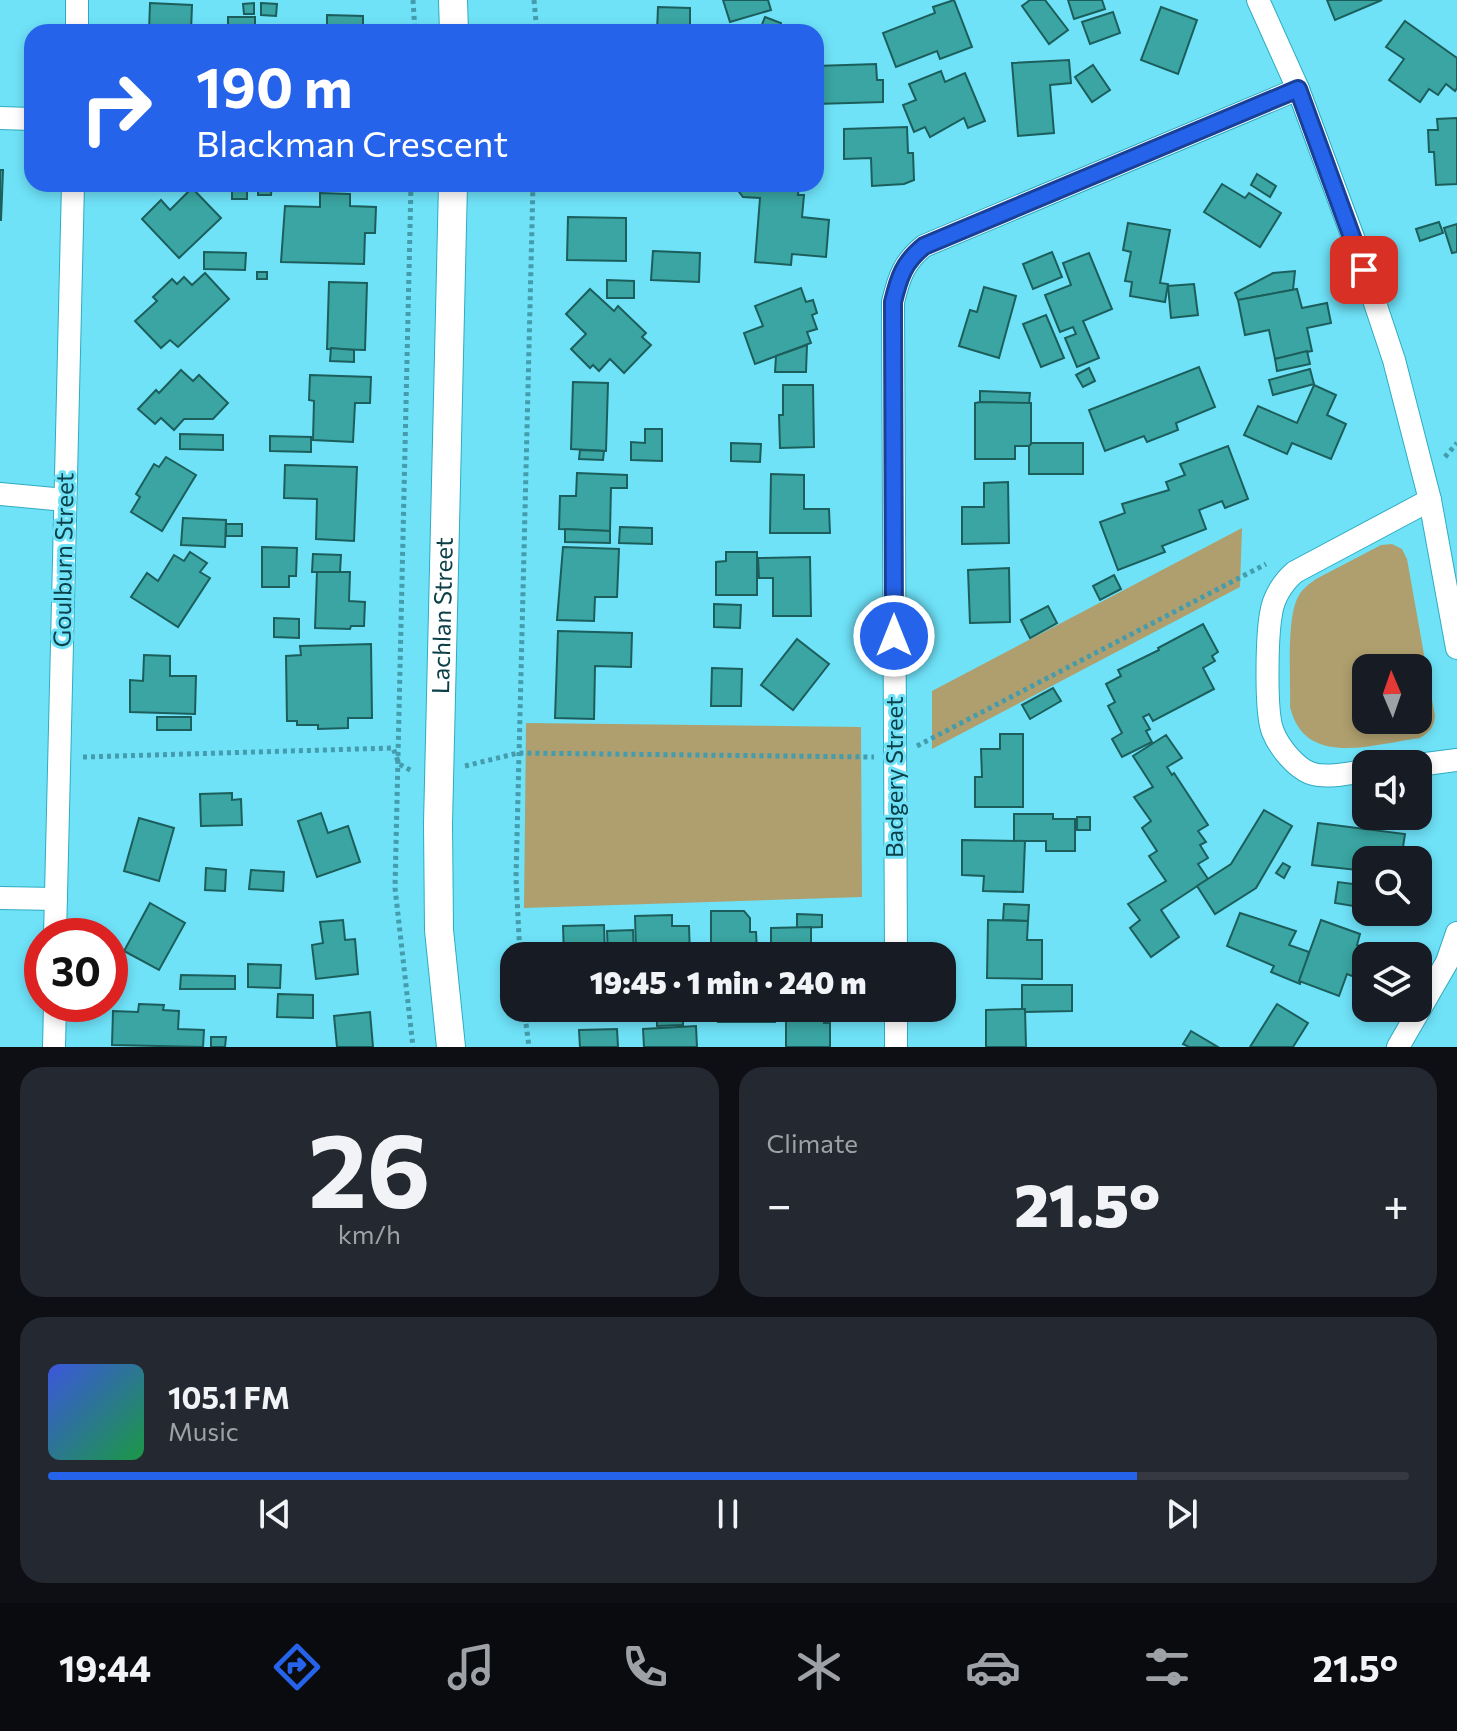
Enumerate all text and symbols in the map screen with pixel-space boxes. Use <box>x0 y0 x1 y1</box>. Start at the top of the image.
text: 190 m <box>196 51 353 120</box>
icon: right <box>64 56 168 160</box>
text: Blackman Crescent <box>196 120 508 164</box>
pin <box>1330 236 1398 304</box>
icon: arrive <box>1342 248 1386 292</box>
street label: Goulburn Street <box>46 472 79 648</box>
street label: Lachlan Street <box>425 537 458 694</box>
position arrow <box>852 594 936 678</box>
north arrow <box>1352 654 1432 734</box>
map controls <box>1352 654 1432 1022</box>
street label: Badgery Street <box>879 696 908 858</box>
button: sound <box>1352 750 1432 830</box>
button: search <box>1352 846 1432 926</box>
speed limit sign: 30 <box>24 918 128 1022</box>
button: layers <box>1352 942 1432 1022</box>
text: 19:45 · 1 min · 240 m <box>590 963 866 1000</box>
text: 26 <box>308 1102 431 1229</box>
text: Climate <box>767 1127 858 1158</box>
text: 21.5° <box>1014 1166 1160 1239</box>
text: − <box>767 1176 792 1230</box>
text: + <box>1383 1176 1409 1230</box>
text: km/h <box>338 1218 401 1249</box>
text: 105.1 FM <box>168 1378 290 1415</box>
text: Music <box>168 1415 239 1446</box>
icon: previous <box>253 1492 297 1536</box>
icon: pause <box>706 1492 750 1536</box>
icon: next <box>1160 1492 1204 1536</box>
icon: directions <box>269 1639 325 1695</box>
icon: music <box>443 1639 499 1695</box>
icon: phone <box>617 1639 673 1695</box>
icon: climate <box>791 1639 847 1695</box>
icon: car <box>965 1639 1021 1695</box>
icon: filters <box>1139 1639 1195 1695</box>
text: 19:44 <box>59 1645 151 1689</box>
text: 21.5° <box>1313 1645 1398 1689</box>

